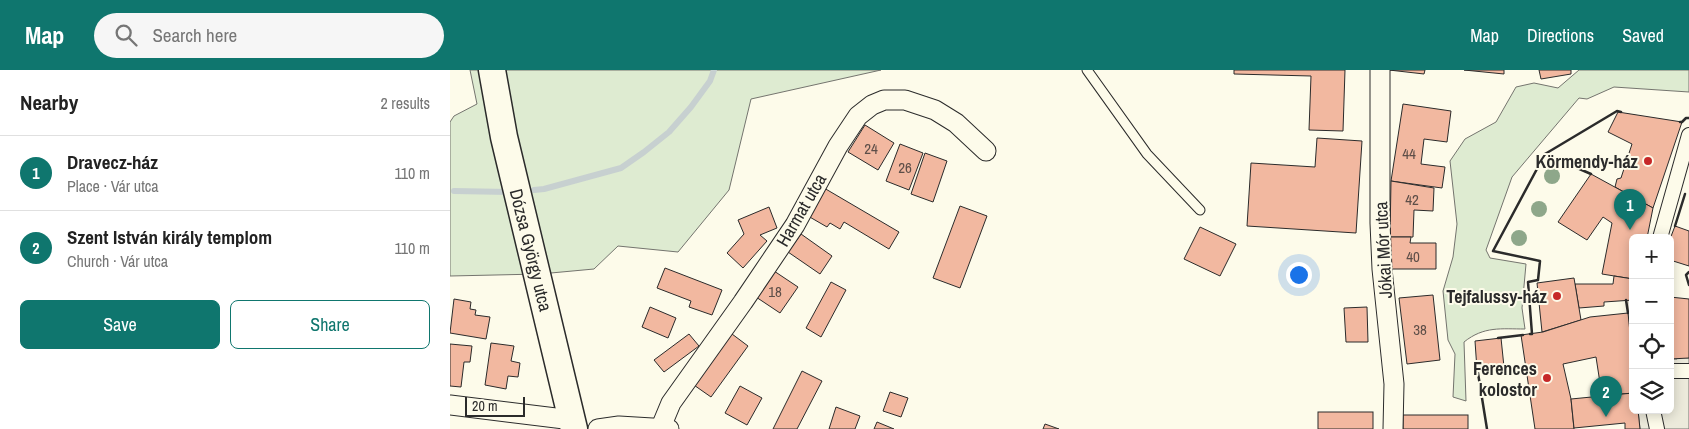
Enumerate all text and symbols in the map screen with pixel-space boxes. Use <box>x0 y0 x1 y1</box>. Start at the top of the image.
search box <box>94 13 444 58</box>
text: Map <box>25 19 64 51</box>
icon: search <box>112 21 140 49</box>
text: Search here <box>152 22 237 48</box>
text: Map <box>1470 23 1499 48</box>
text: Directions <box>1527 23 1594 48</box>
text: Saved <box>1622 23 1664 48</box>
text: Nearby <box>20 88 78 117</box>
text: 2 results <box>380 92 430 114</box>
house number: 24 <box>864 138 878 159</box>
house number: 44 <box>1402 143 1416 164</box>
text: Dravecz-ház <box>67 149 158 175</box>
place label: Körmendy-ház <box>1535 149 1639 174</box>
marker: Körmendy-ház <box>1642 155 1654 167</box>
house number: 26 <box>898 157 912 178</box>
text: 1 <box>32 162 40 184</box>
text: 110 m <box>394 162 430 184</box>
street label: Harmat utca <box>770 169 832 251</box>
text: Place · Vár utca <box>67 175 159 197</box>
street label: Dózsa György utca <box>504 186 558 314</box>
house number: 42 <box>1405 189 1419 210</box>
pin: 1 <box>1614 189 1646 230</box>
street label: Jókai Mór utca <box>1368 201 1398 299</box>
text: Szent István király templom <box>67 224 272 250</box>
map controls <box>1629 234 1674 414</box>
button: + <box>1629 234 1674 279</box>
text: 2 <box>32 237 40 259</box>
text: 110 m <box>394 237 430 259</box>
house number: 40 <box>1406 246 1420 267</box>
text: Church · Vár utca <box>67 250 168 272</box>
your location <box>1286 262 1312 288</box>
button: − <box>1629 279 1674 324</box>
house number: 18 <box>768 281 782 302</box>
place label: Tejfalussy-ház <box>1446 284 1548 309</box>
marker: Tejfalussy-ház <box>1551 290 1563 302</box>
button: Save <box>20 300 220 349</box>
button: Share <box>230 300 430 349</box>
house number: 38 <box>1413 319 1427 340</box>
button: locate <box>1629 324 1674 369</box>
place label: Ferences kolostor <box>1473 356 1537 402</box>
button: layers <box>1629 369 1674 414</box>
marker: Ferences kolostor <box>1541 372 1553 384</box>
pin: 2 <box>1590 376 1622 417</box>
scale bar <box>465 394 525 417</box>
text: 20 m <box>472 397 498 415</box>

